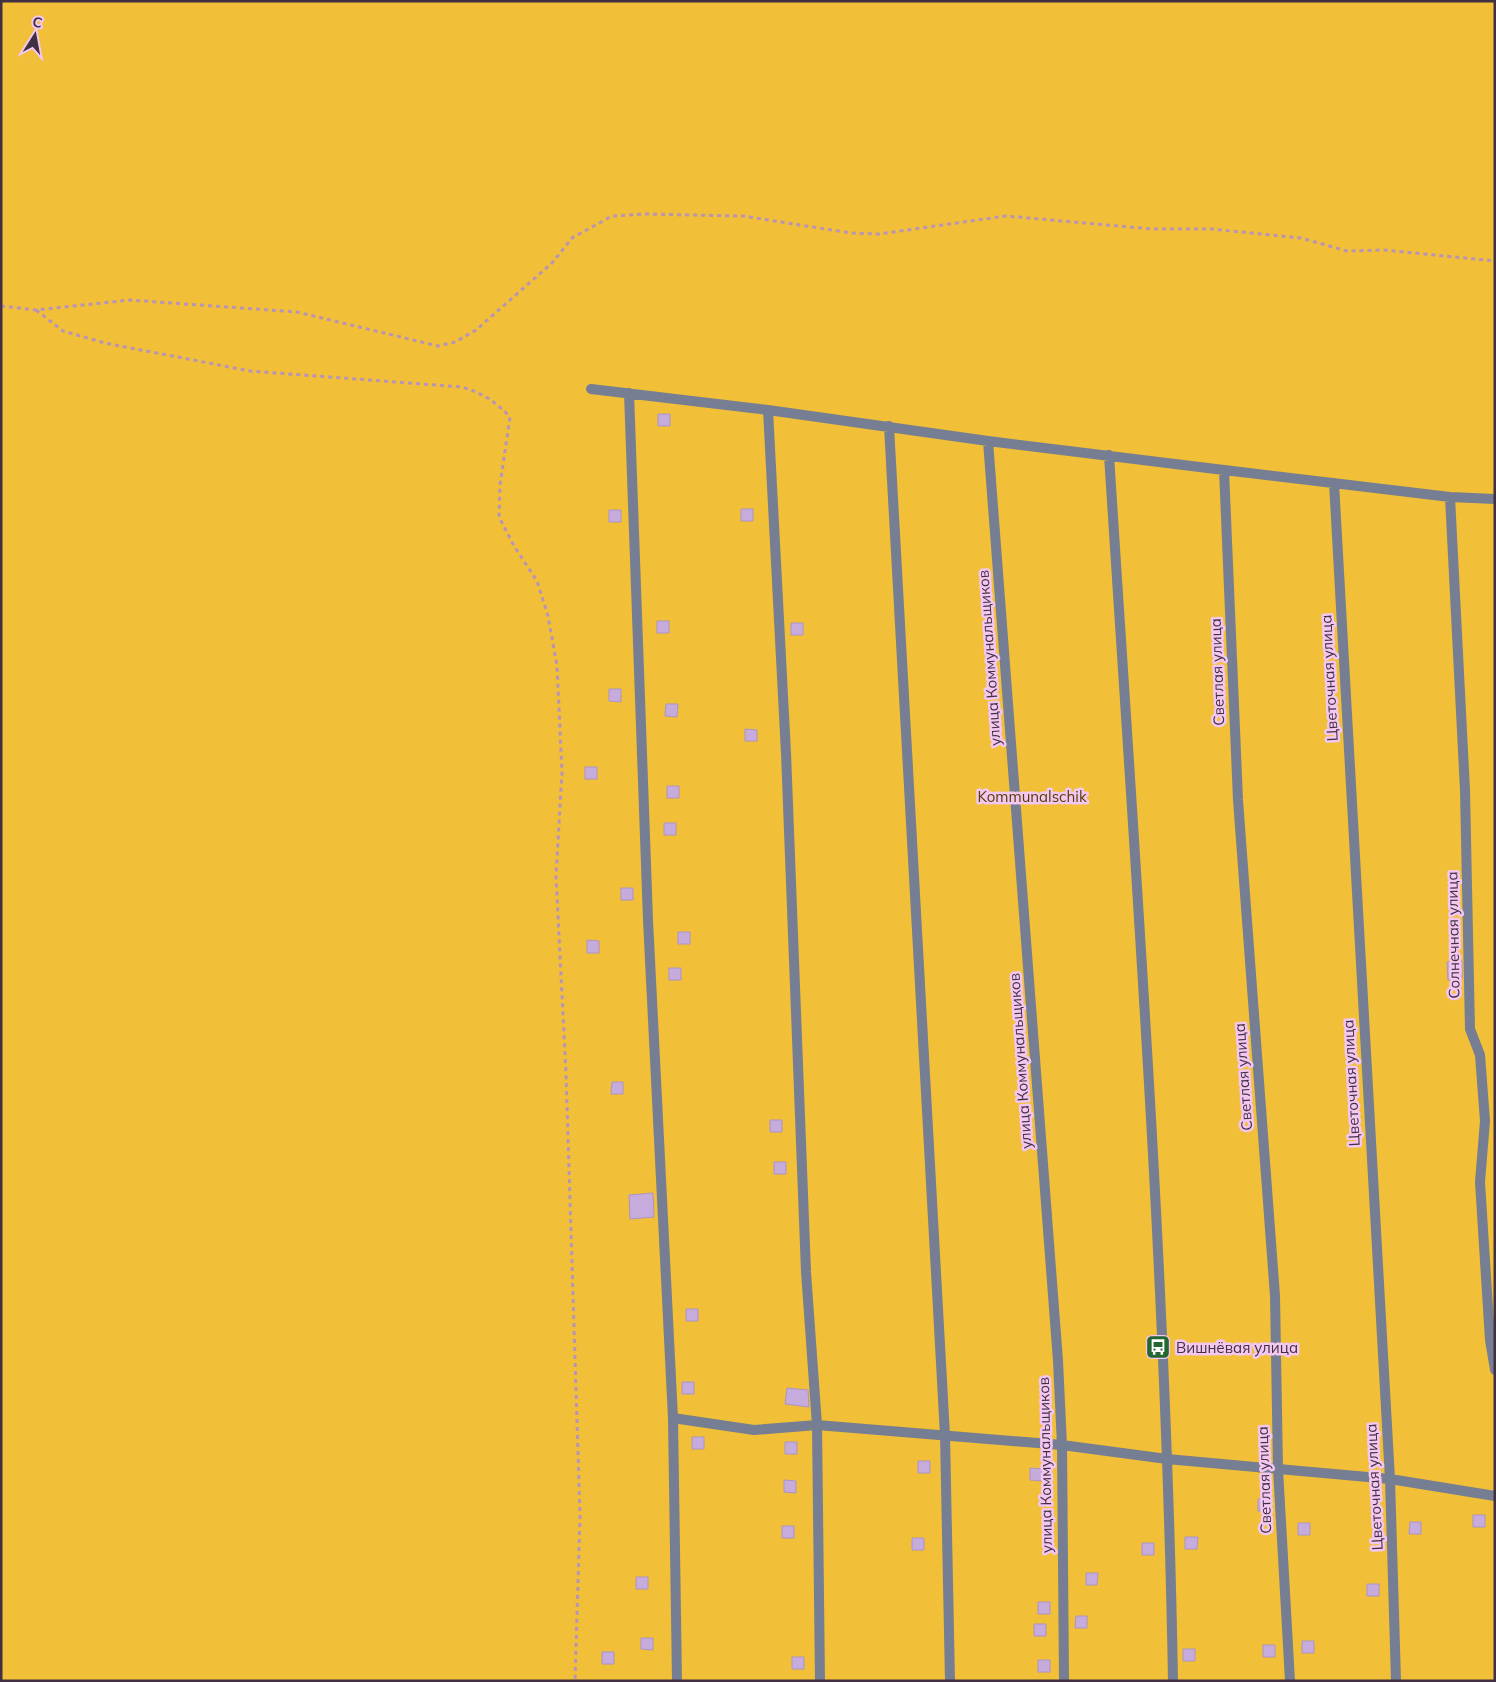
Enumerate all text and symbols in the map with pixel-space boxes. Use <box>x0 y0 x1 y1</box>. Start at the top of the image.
north arrow <box>10 10 60 60</box>
text: С <box>31 12 44 32</box>
street label: улица Коммунальщиков <box>973 569 1005 747</box>
street label: Цветочная улица <box>1316 614 1342 742</box>
street label: Светлая улица <box>1206 618 1228 726</box>
park label: Kommunalschik <box>977 787 1087 806</box>
street label: Солнечная улица <box>1442 871 1464 999</box>
street label: улица Коммунальщиков <box>1004 972 1036 1150</box>
street label: Цветочная улица <box>1338 1019 1364 1147</box>
street label: Светлая улица <box>1230 1023 1256 1131</box>
bus stop icon: Вишнёвая улица <box>1145 1334 1171 1360</box>
place label: Вишнёвая улица <box>1176 1338 1298 1357</box>
street label: улица Коммунальщиков <box>1034 1377 1056 1553</box>
street label: Цветочная улица <box>1361 1423 1387 1551</box>
street label: Светлая улица <box>1253 1426 1275 1534</box>

